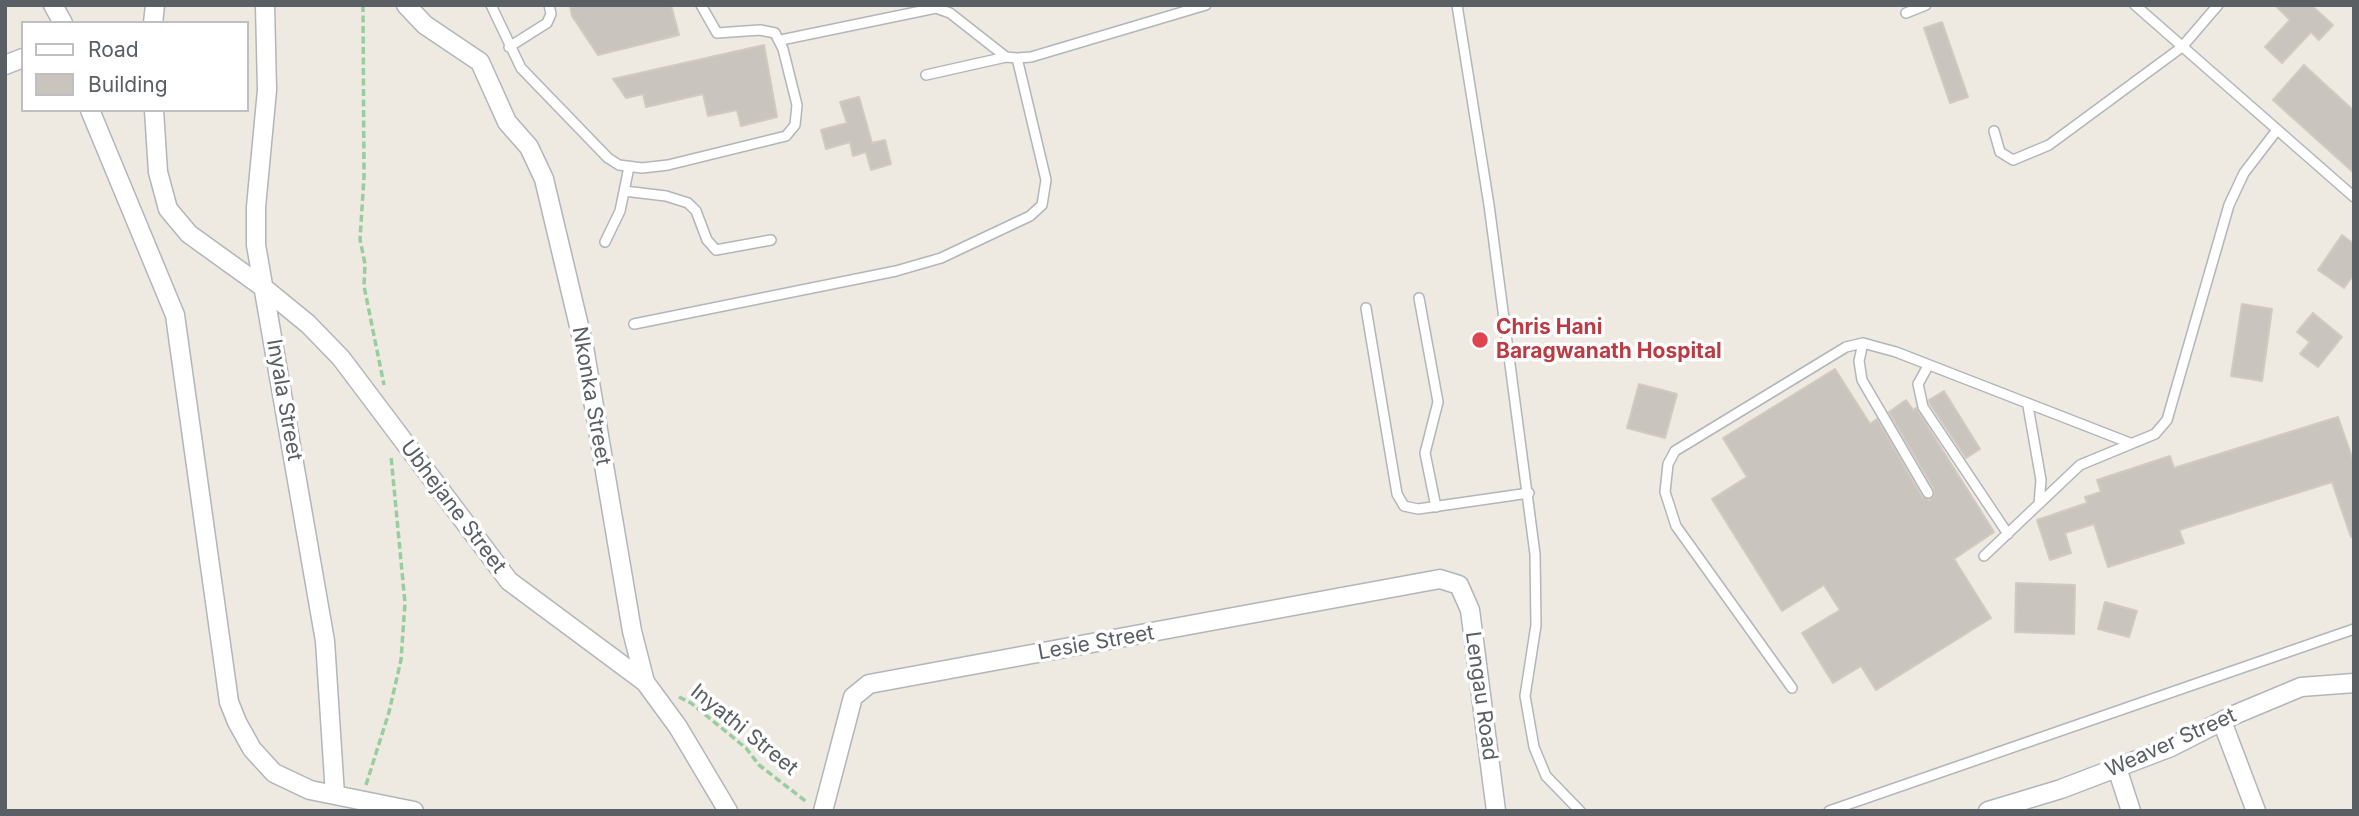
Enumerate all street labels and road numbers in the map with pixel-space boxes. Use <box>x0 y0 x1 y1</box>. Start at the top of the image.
street label: Nkonka Street <box>566 325 616 467</box>
street label: Inyala Street <box>261 337 307 463</box>
street label: Ubhejane Street <box>395 436 511 578</box>
street label: Lesie Street <box>1036 620 1156 666</box>
street label: Lengau Road <box>1459 630 1503 762</box>
street label: Inyathi Street <box>685 679 803 781</box>
street label: Weaver Street <box>2102 703 2240 783</box>

